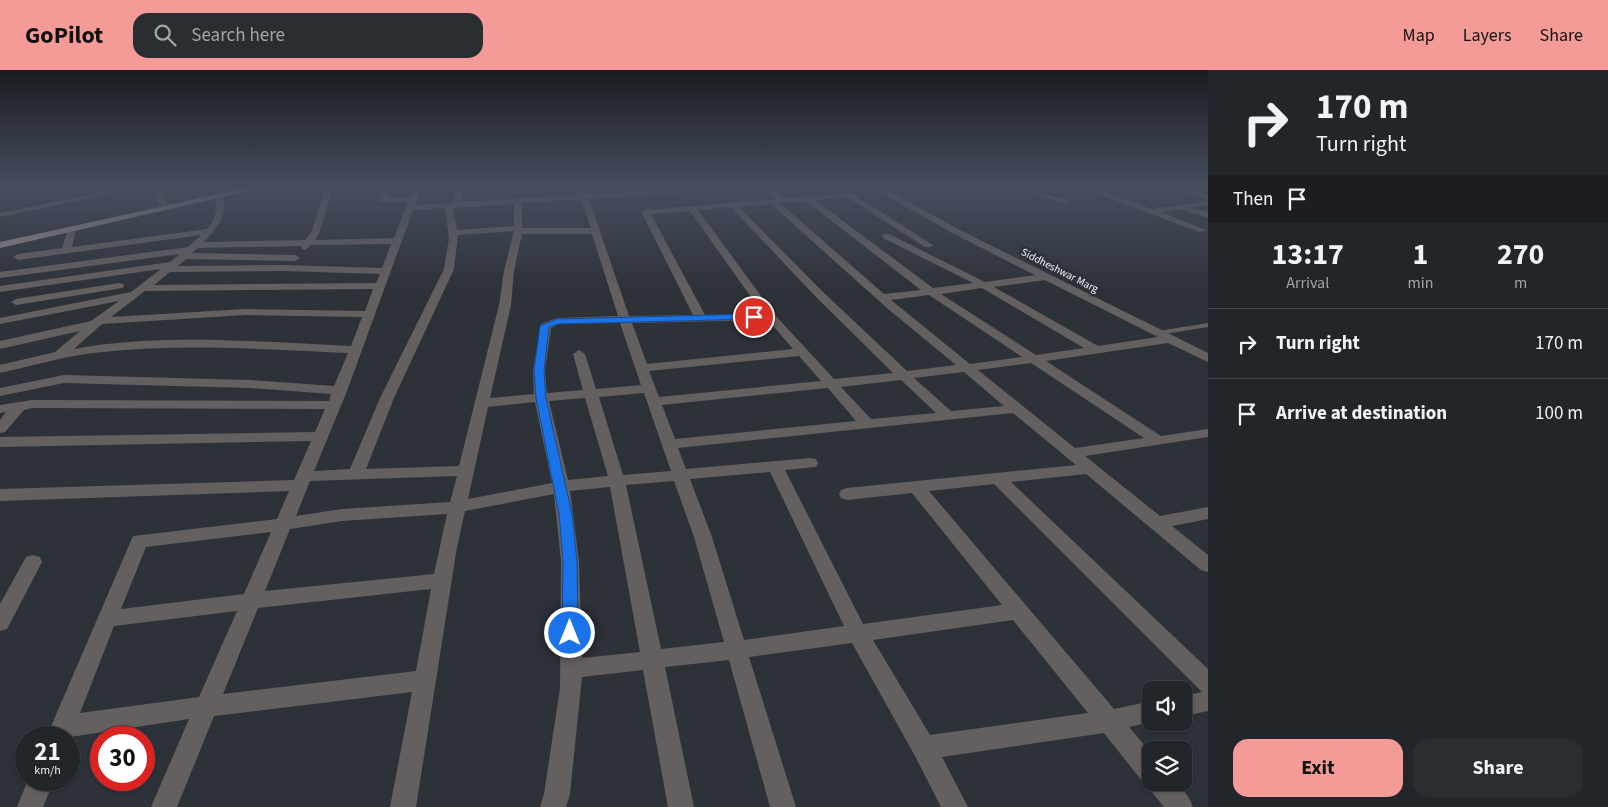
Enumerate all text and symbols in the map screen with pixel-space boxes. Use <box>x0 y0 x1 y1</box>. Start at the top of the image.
search box <box>133 13 483 58</box>
text: GoPilot <box>25 18 103 53</box>
icon: search <box>151 21 179 49</box>
text: Search here <box>191 22 285 49</box>
text: Map <box>1403 23 1435 48</box>
text: Layers <box>1463 23 1512 48</box>
text: Share <box>1540 23 1583 48</box>
text: 170 m <box>1316 82 1408 132</box>
icon: right <box>1233 90 1298 155</box>
text: Turn right <box>1316 128 1406 160</box>
icon: arrive <box>1283 185 1311 213</box>
text: Then <box>1233 186 1273 213</box>
text: 13:17 <box>1272 233 1344 276</box>
text: 1 <box>1412 233 1428 276</box>
text: 270 <box>1497 233 1544 276</box>
street label: Siddheshwar Marg <box>1019 244 1101 297</box>
text: Arrival <box>1286 272 1329 294</box>
text: min <box>1407 272 1433 294</box>
text: m <box>1514 272 1527 294</box>
pin <box>733 296 775 338</box>
icon: arrive <box>740 303 768 331</box>
icon: right <box>1233 330 1261 358</box>
text: Turn right <box>1276 330 1360 357</box>
text: 170 m <box>1535 330 1583 357</box>
icon: arrive <box>1233 400 1261 428</box>
text: Arrive at destination <box>1276 400 1447 427</box>
text: 100 m <box>1535 400 1583 427</box>
position arrow <box>543 606 595 658</box>
map controls <box>1142 681 1192 791</box>
button: sound <box>1142 681 1192 731</box>
speed limit sign: 30 <box>90 726 155 791</box>
text: 21 <box>34 734 61 770</box>
button: Exit <box>1233 739 1403 797</box>
button: Share <box>1413 739 1583 797</box>
button: layers <box>1142 741 1192 791</box>
text: km/h <box>34 762 61 779</box>

